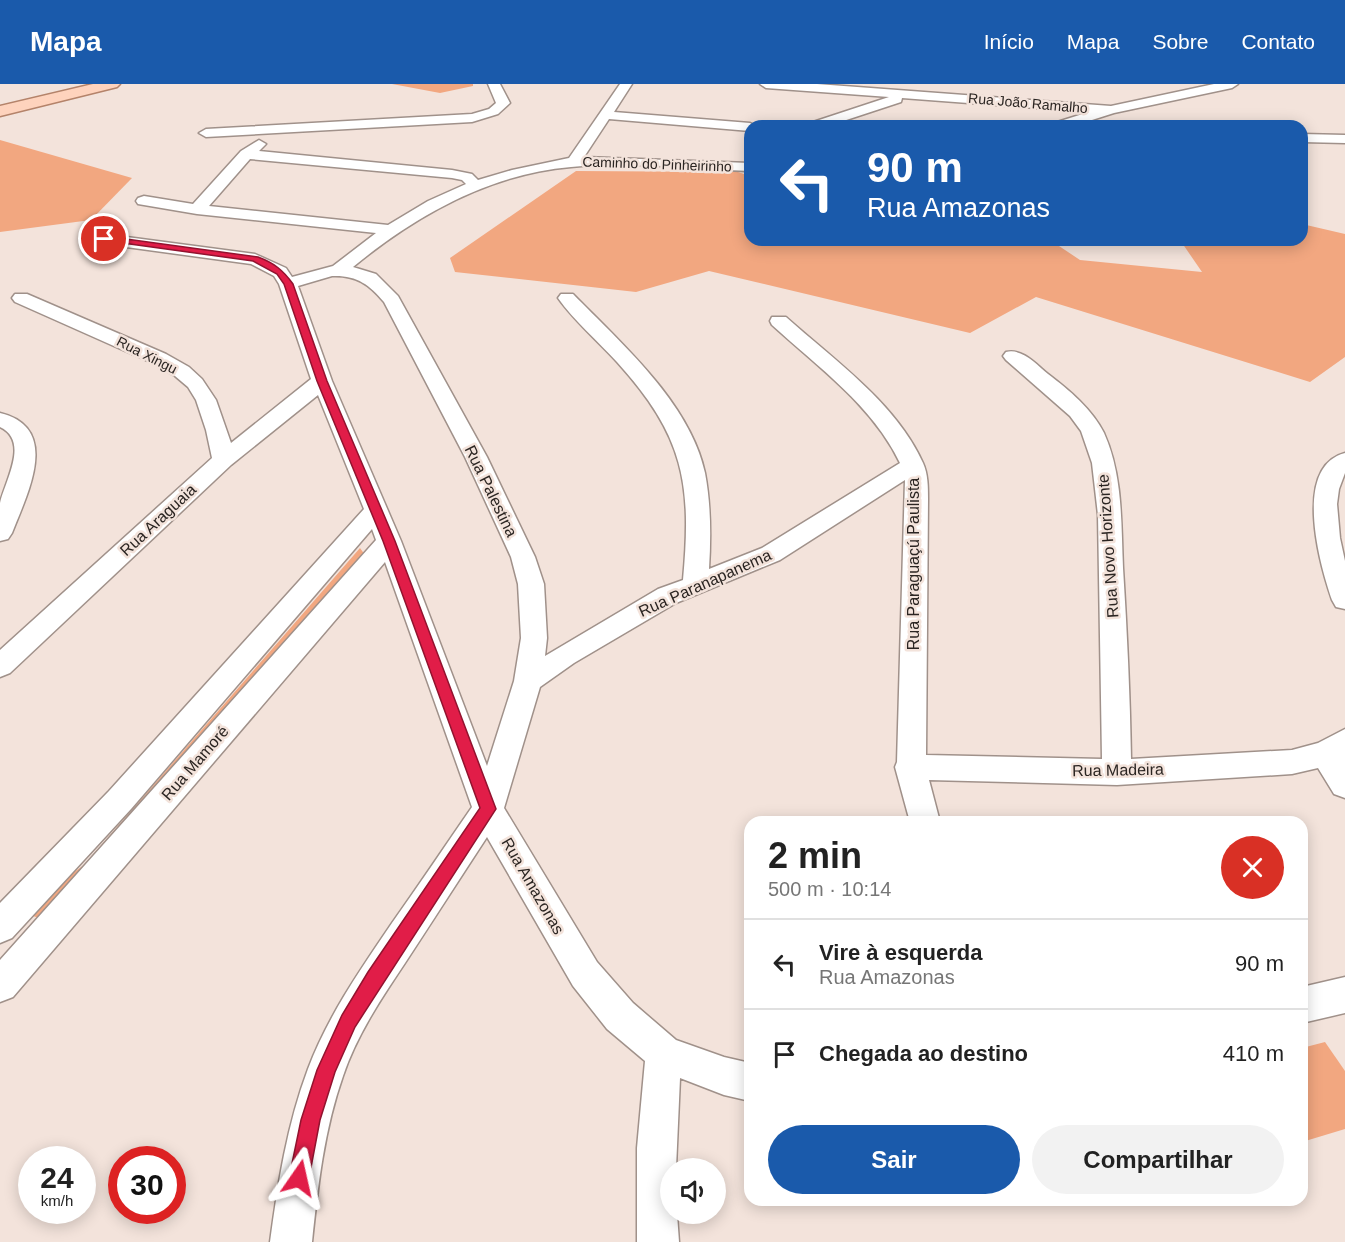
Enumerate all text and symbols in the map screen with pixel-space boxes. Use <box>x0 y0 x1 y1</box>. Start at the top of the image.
text: Mapa <box>30 26 102 57</box>
text: Início <box>984 30 1034 53</box>
text: Mapa <box>1067 30 1119 53</box>
text: Sobre <box>1152 30 1208 53</box>
text: Contato <box>1241 30 1315 53</box>
street label: Rua João Ramalho <box>968 90 1089 116</box>
icon: left <box>768 144 846 222</box>
text: 90 m <box>867 144 963 191</box>
street label: Caminho do Pinheirinho <box>582 153 732 175</box>
text: Rua Amazonas <box>867 193 1050 223</box>
pin <box>78 213 129 264</box>
icon: arrive <box>87 222 120 255</box>
street label: Rua Xingu <box>114 333 180 377</box>
street label: Rua Palestina <box>462 443 521 540</box>
street label: Rua Novo Horizonte <box>1094 473 1122 618</box>
street label: Rua Paraguaçú Paulista <box>905 478 922 650</box>
street label: Rua Araguaia <box>117 481 199 559</box>
street label: Rua Paranapanema <box>636 546 774 620</box>
street label: Rua Mamoré <box>158 722 232 803</box>
street label: Rua Madeira <box>1072 761 1164 779</box>
street label: Rua Amazonas <box>499 835 567 937</box>
text: 2 min <box>768 835 862 876</box>
button: close <box>1221 836 1284 899</box>
text: 500 m · 10:14 <box>768 878 891 900</box>
text: Vire à esquerda <box>819 940 982 965</box>
icon: left <box>768 948 801 981</box>
text: 90 m <box>1235 951 1284 976</box>
text: Rua Amazonas <box>819 966 955 988</box>
icon: arrive <box>768 1038 801 1071</box>
text: Chegada ao destino <box>819 1041 1028 1066</box>
text: 410 m <box>1223 1041 1284 1066</box>
button: Sair <box>768 1125 1020 1194</box>
button: Compartilhar <box>1032 1125 1284 1194</box>
speed limit sign: 30 <box>108 1146 186 1224</box>
position arrow <box>267 1146 331 1210</box>
map controls <box>660 1158 726 1224</box>
button: sound <box>660 1158 726 1224</box>
text: 24 <box>40 1161 74 1194</box>
text: km/h <box>41 1192 73 1209</box>

